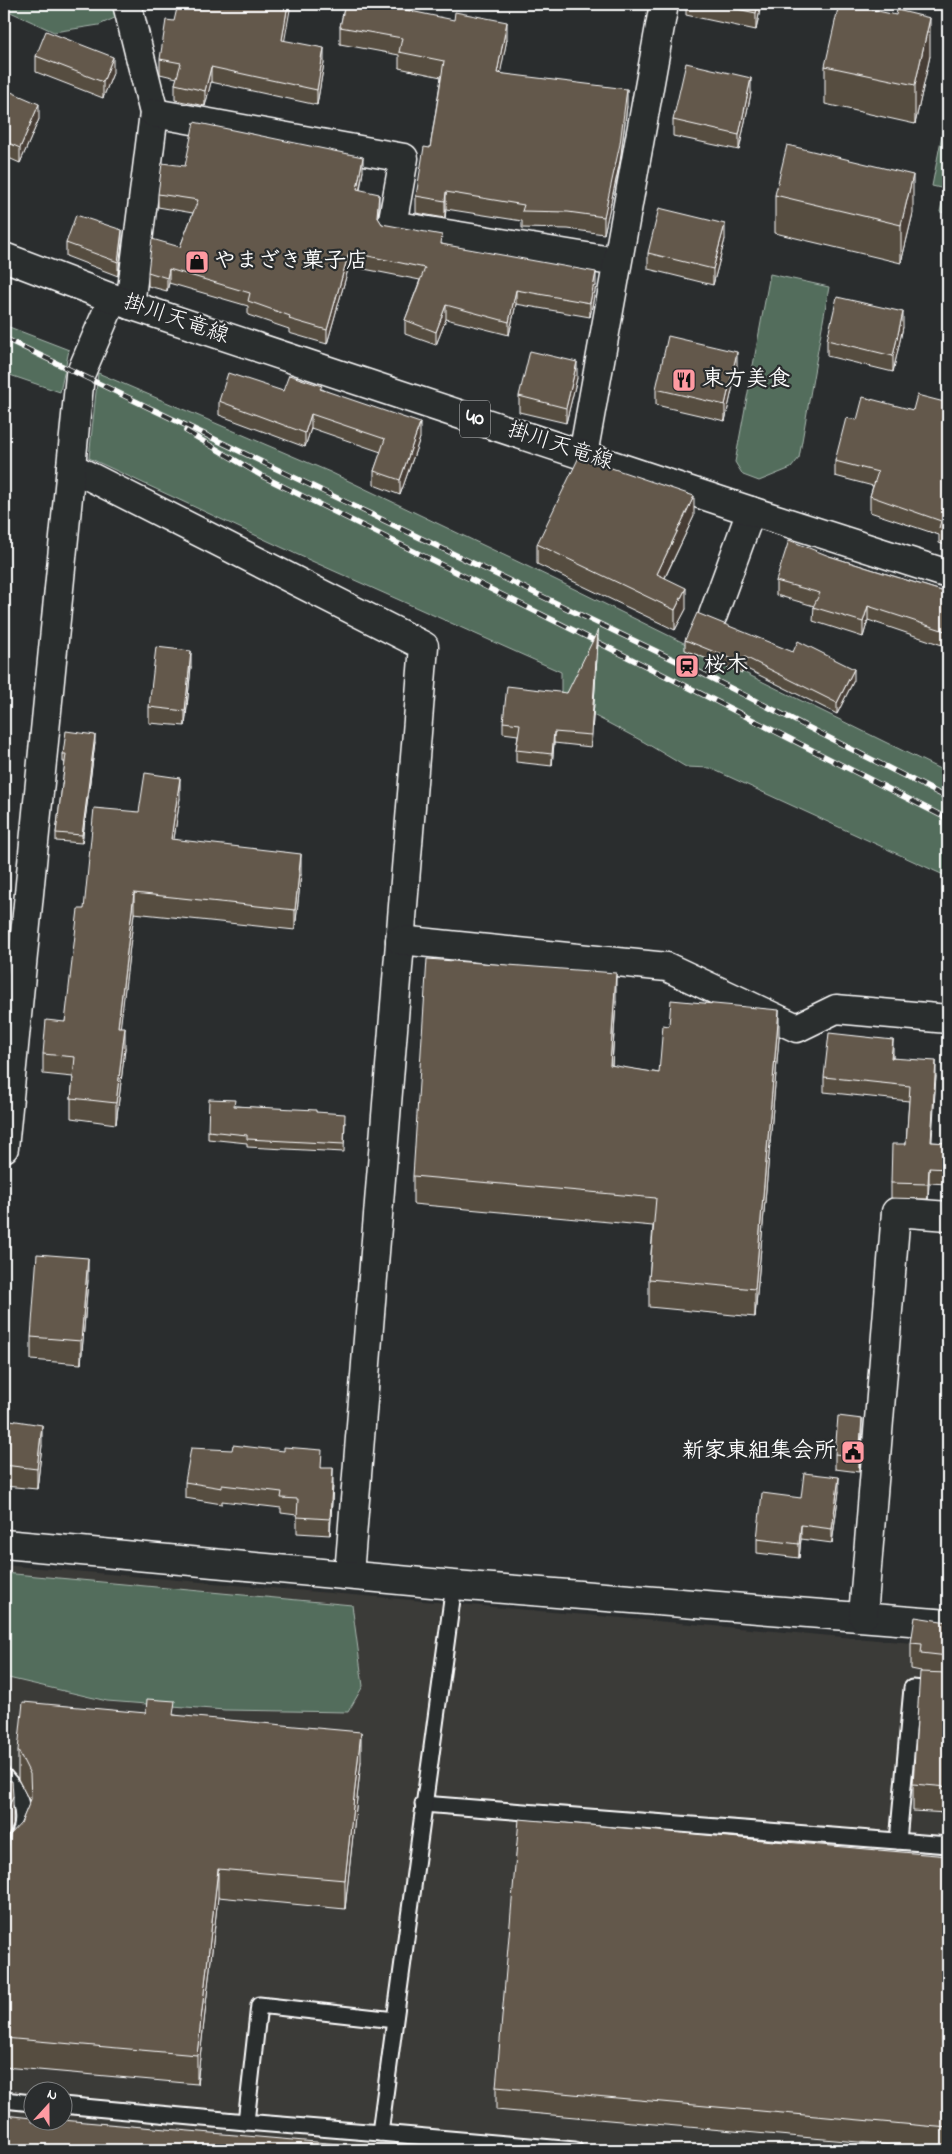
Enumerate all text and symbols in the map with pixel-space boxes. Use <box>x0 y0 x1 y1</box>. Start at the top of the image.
place label: やまざき菓子店 <box>214 246 368 278</box>
shop icon: やまざき菓子店 <box>184 249 210 275</box>
street label: 掛川天竜線 <box>119 287 233 353</box>
place label: 東方美食 <box>702 364 790 396</box>
restaurant icon: 東方美食 <box>671 367 697 393</box>
road number: 40 <box>460 400 490 438</box>
street label: 掛川天竜線 <box>503 415 617 479</box>
place label: 桜木 <box>704 650 748 682</box>
station icon: 桜木 <box>674 653 700 679</box>
place label: 新家東組集会所 <box>682 1436 836 1468</box>
public building icon: 新家東組集会所 <box>840 1439 866 1465</box>
north arrow <box>22 2082 72 2132</box>
text: N <box>44 2084 60 2107</box>

